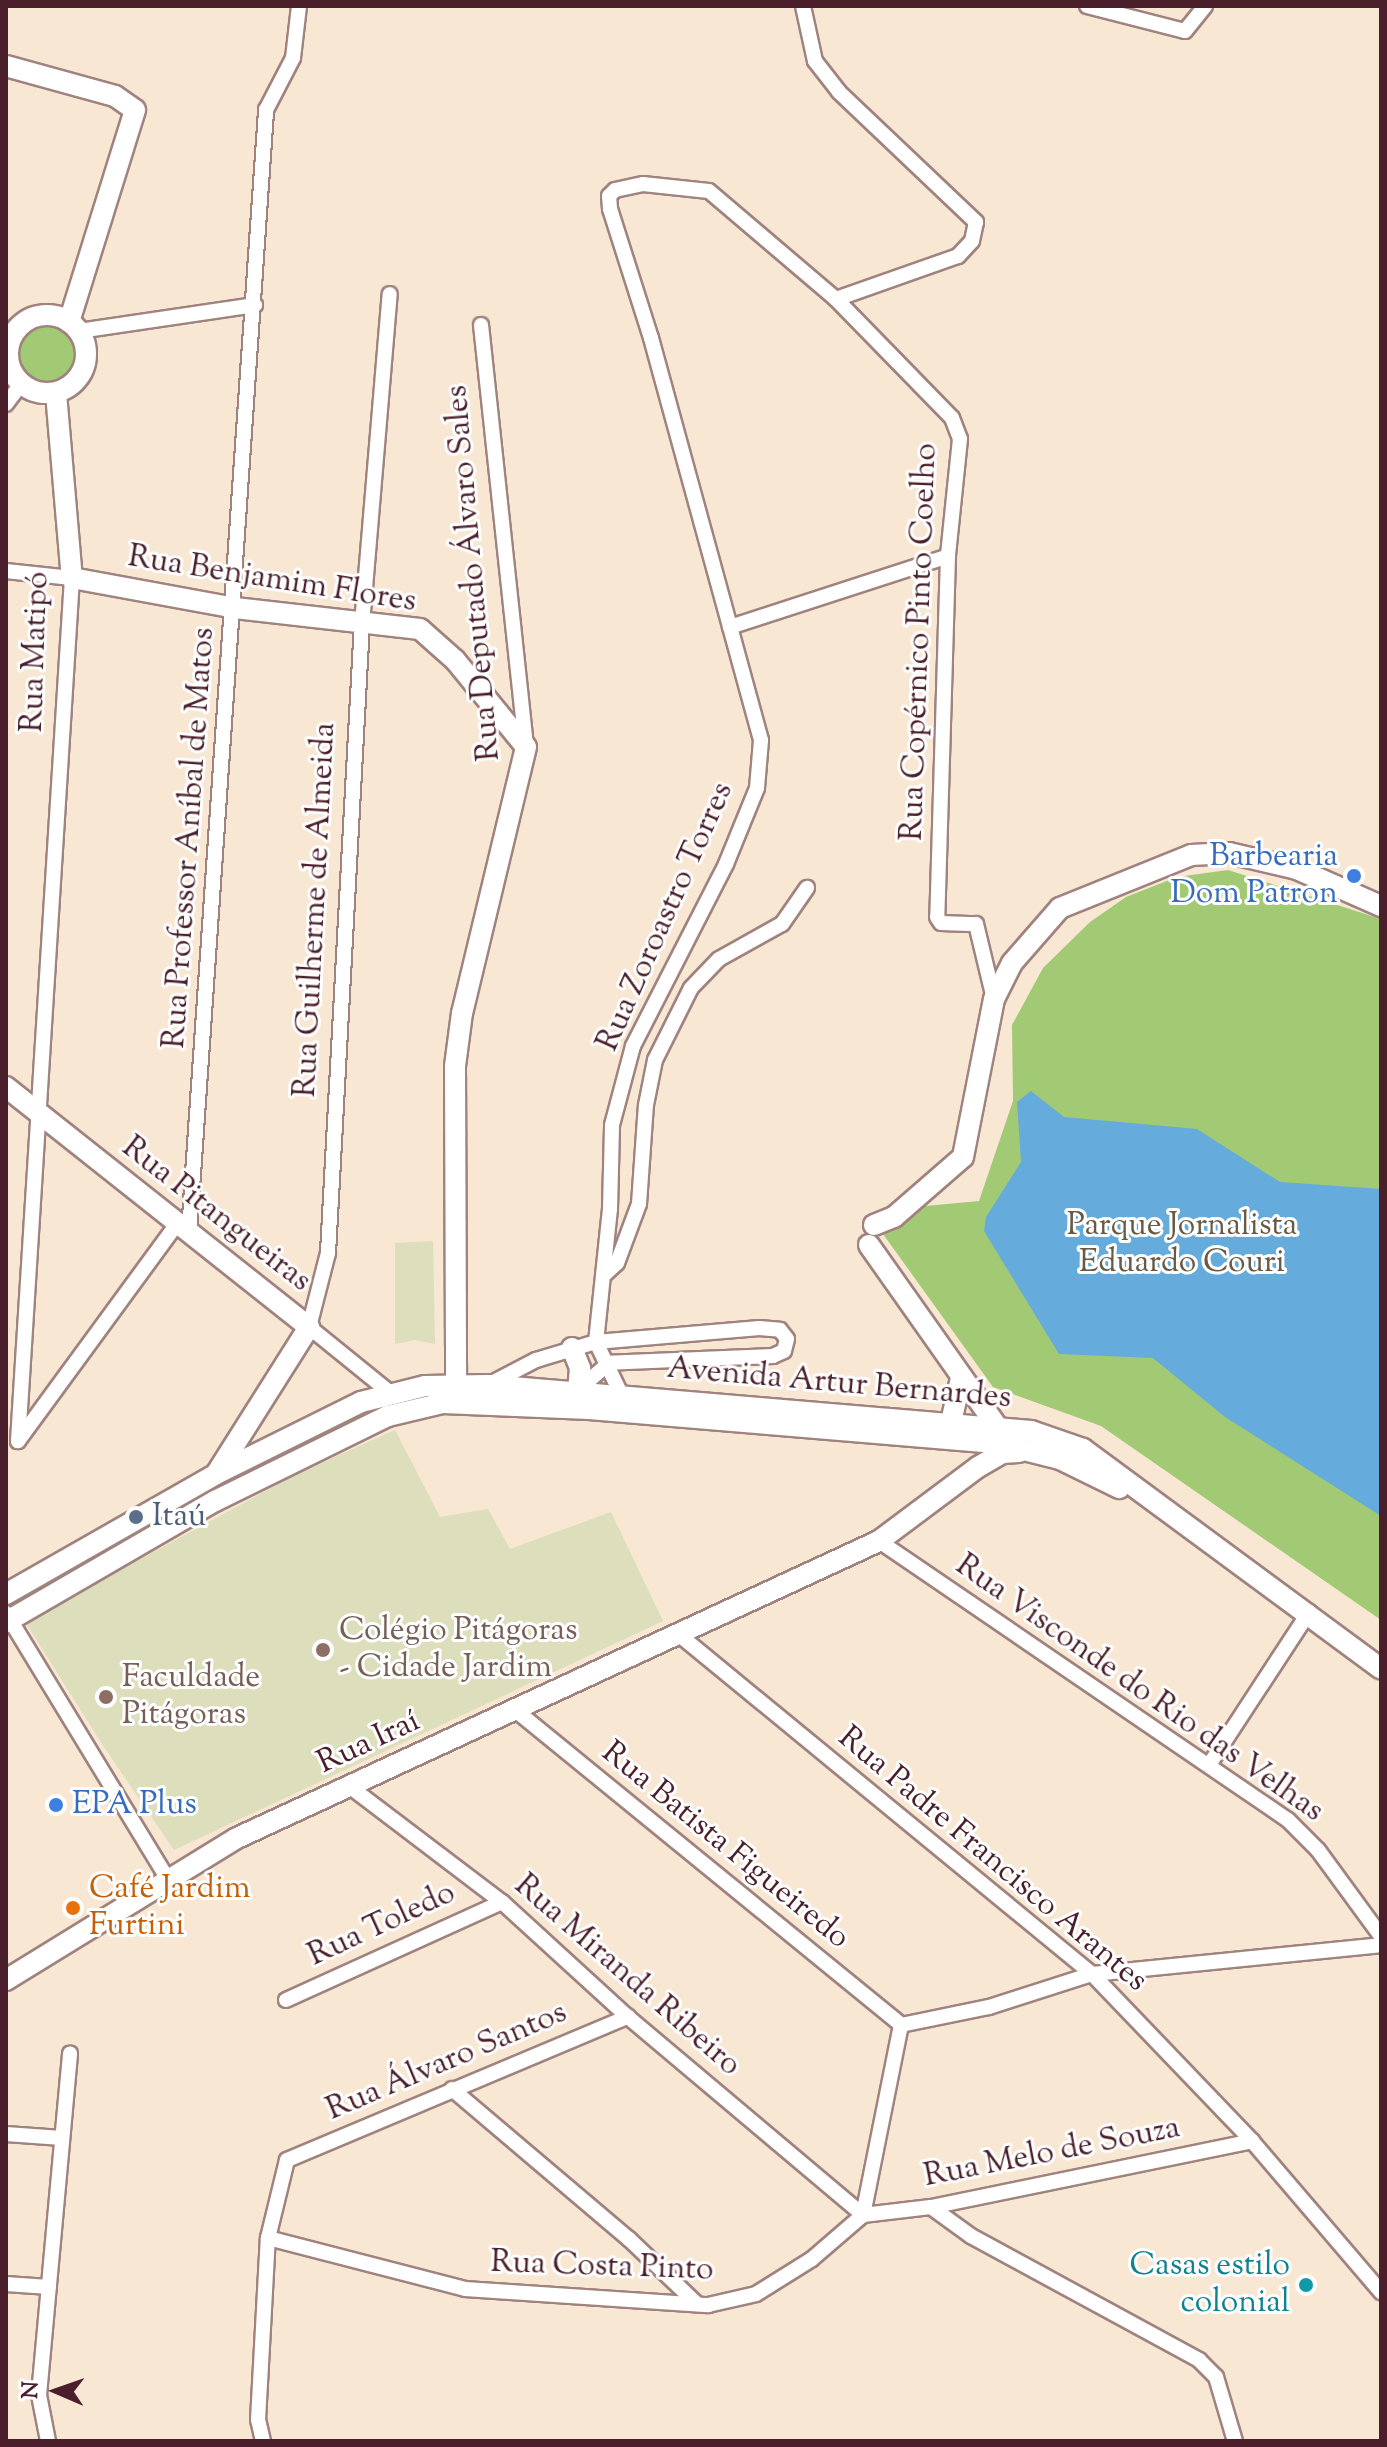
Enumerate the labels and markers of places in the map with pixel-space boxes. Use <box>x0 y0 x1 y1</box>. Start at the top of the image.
place label: Barbearia Dom Patron <box>1170 839 1338 914</box>
marker: Barbearia Dom Patron <box>1345 867 1363 885</box>
place label: Itaú <box>152 1498 206 1536</box>
marker: Itaú <box>127 1508 145 1526</box>
place label: Colégio Pitágoras - Cidade Jardim <box>339 1613 578 1688</box>
marker: Colégio Pitágoras - Cidade Jardim <box>314 1641 332 1659</box>
place label: Faculdade Pitágoras <box>122 1660 260 1735</box>
marker: Faculdade Pitágoras <box>97 1688 115 1706</box>
place label: EPA Plus <box>72 1786 197 1824</box>
marker: EPA Plus <box>47 1796 65 1814</box>
place label: Café Jardim Furtini <box>89 1871 250 1946</box>
marker: Café Jardim Furtini <box>64 1899 82 1917</box>
place label: Casas estilo colonial <box>1130 2248 1290 2323</box>
marker: Casas estilo colonial <box>1297 2276 1315 2294</box>

